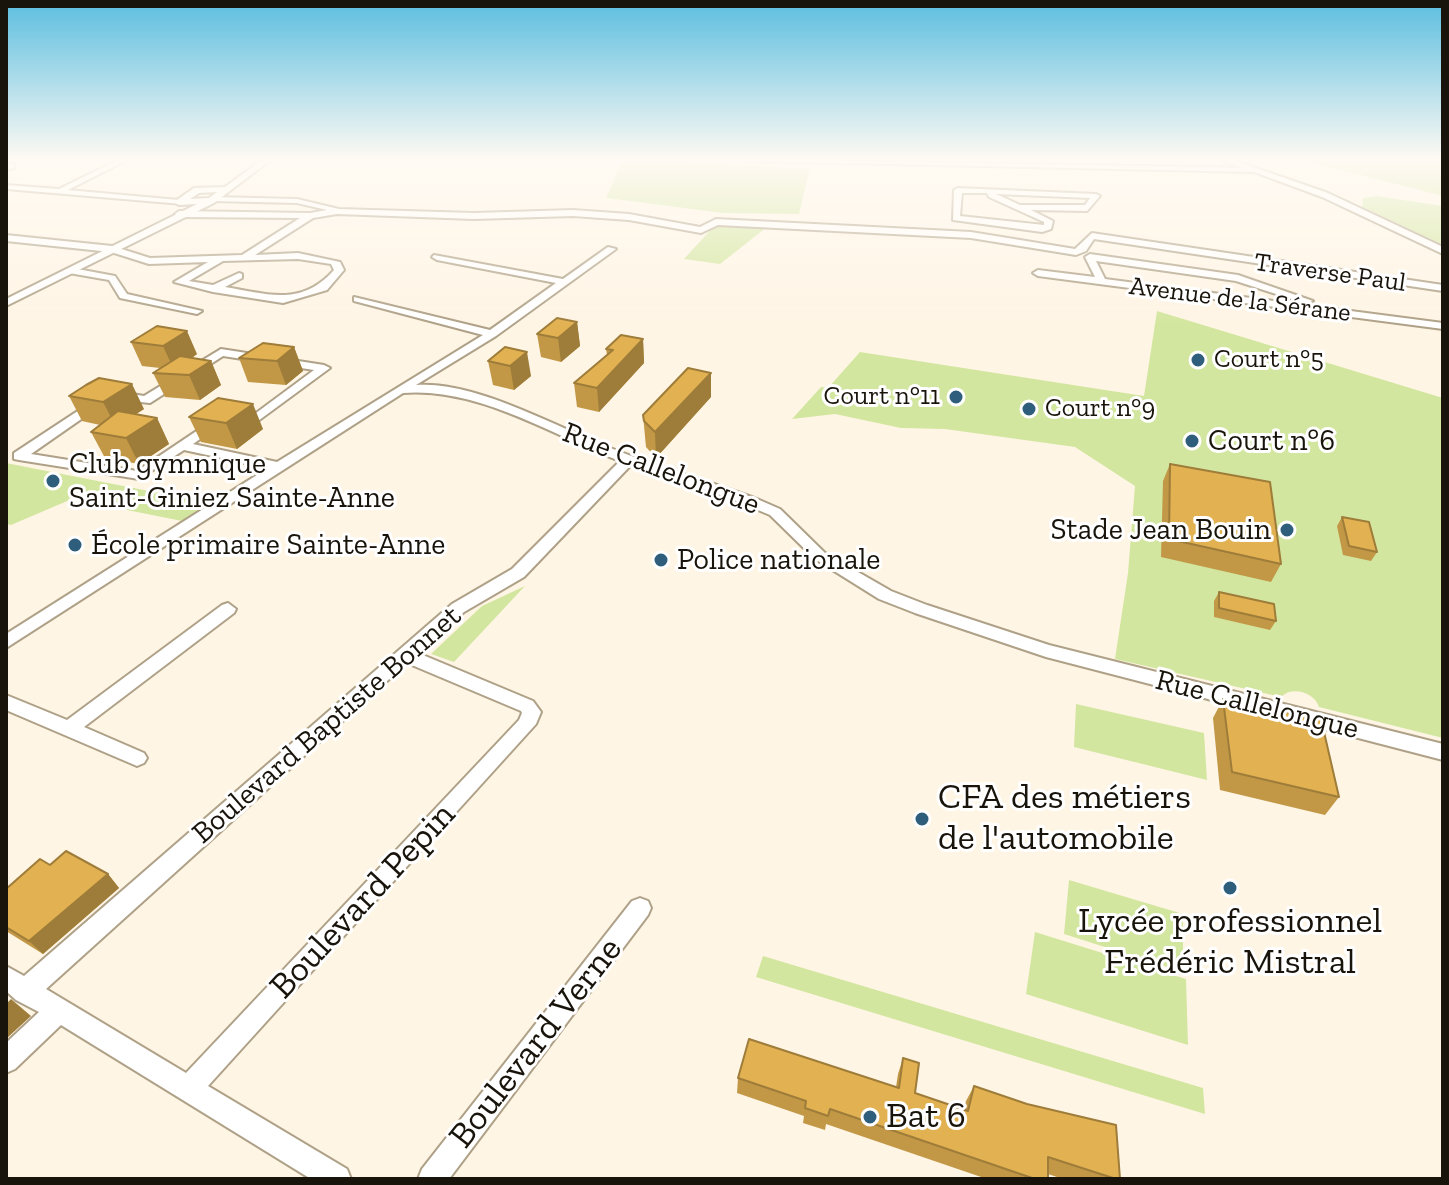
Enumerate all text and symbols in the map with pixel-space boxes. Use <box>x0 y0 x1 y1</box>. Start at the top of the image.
street label: Traverse Paul <box>1252 247 1408 299</box>
street label: Avenue de la Sérane <box>1128 271 1352 329</box>
place label: Court n°5 <box>1214 344 1324 376</box>
marker: Court n°5 <box>1189 351 1207 369</box>
place label: Court n°11 <box>824 381 940 413</box>
marker: Court n°11 <box>947 388 965 406</box>
place label: Court n°9 <box>1045 393 1155 425</box>
marker: Court n°9 <box>1020 400 1038 418</box>
street label: Rue Callelongue <box>557 415 765 523</box>
place label: Court n°6 <box>1208 423 1335 459</box>
marker: Court n°6 <box>1183 432 1201 450</box>
place label: Club gymnique Saint-Giniez Sainte-Anne <box>69 446 395 516</box>
marker: Club gymnique Saint-Giniez Sainte-Anne <box>44 472 62 490</box>
place label: Stade Jean Bouin <box>1051 512 1271 548</box>
marker: Stade Jean Bouin <box>1278 521 1296 539</box>
place label: École primaire Sainte-Anne <box>91 527 445 563</box>
marker: École primaire Sainte-Anne <box>66 536 84 554</box>
place label: Police nationale <box>677 542 880 578</box>
marker: Police nationale <box>652 551 670 569</box>
street label: Boulevard Baptiste Bonnet <box>185 598 469 852</box>
street label: Rue Callelongue <box>1152 662 1362 748</box>
place label: CFA des métiers de l'automobile <box>938 776 1191 861</box>
street label: Boulevard Pepin <box>261 794 465 1008</box>
marker: CFA des métiers de l'automobile <box>913 810 931 828</box>
marker: Lycée professionnel Frédéric Mistral <box>1221 879 1239 897</box>
place label: Lycée professionnel Frédéric Mistral <box>1078 900 1382 985</box>
street label: Boulevard Verne <box>440 929 632 1157</box>
place label: Bat 6 <box>886 1095 966 1139</box>
marker: Bat 6 <box>861 1108 879 1126</box>

